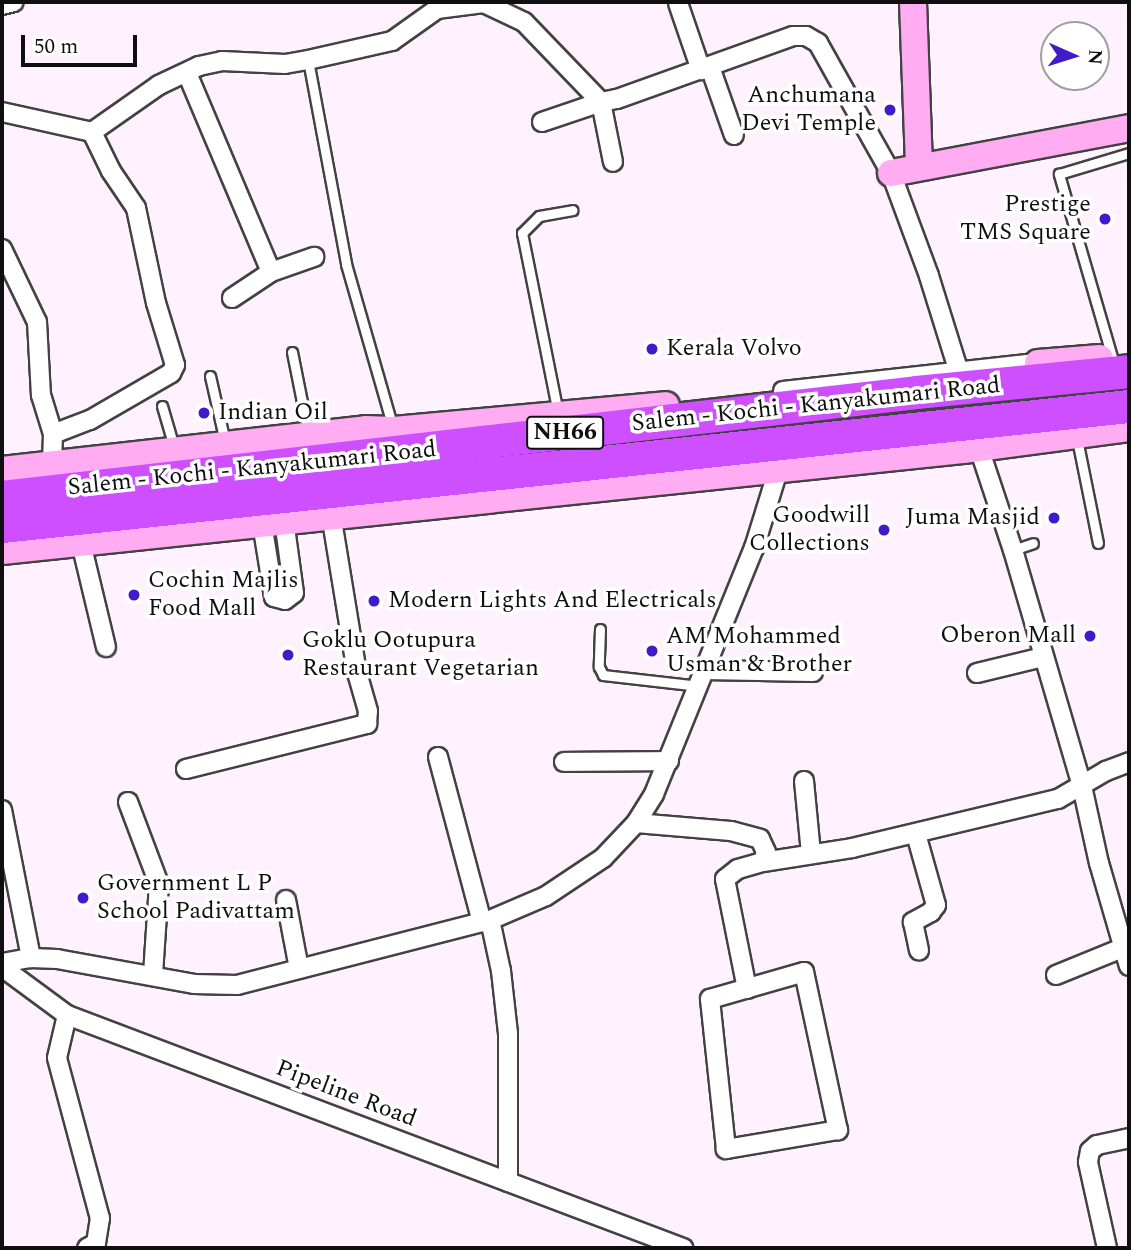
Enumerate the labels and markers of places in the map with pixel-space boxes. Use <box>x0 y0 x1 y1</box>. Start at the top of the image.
place label: Anchumana Devi Temple <box>741 82 876 138</box>
marker: Anchumana Devi Temple <box>882 102 898 118</box>
place label: Prestige TMS Square <box>960 191 1091 247</box>
marker: Prestige TMS Square <box>1097 211 1113 227</box>
place label: Kerala Volvo <box>666 335 802 363</box>
marker: Kerala Volvo <box>644 341 660 357</box>
place label: Indian Oil <box>218 399 328 427</box>
marker: Indian Oil <box>196 405 212 421</box>
place label: Goodwill Collections <box>749 502 870 558</box>
place label: Juma Masjid <box>906 504 1040 532</box>
marker: Juma Masjid <box>1046 510 1062 526</box>
marker: Goodwill Collections <box>876 522 892 538</box>
place label: Cochin Majlis Food Mall <box>148 567 299 623</box>
marker: Cochin Majlis Food Mall <box>126 587 142 603</box>
place label: Modern Lights And Electricals <box>388 587 717 615</box>
marker: Modern Lights And Electricals <box>366 593 382 609</box>
place label: Oberon Mall <box>940 622 1076 650</box>
place label: AM Mohammed Usman & Brother <box>666 623 852 679</box>
place label: Goklu Ootupura Restaurant Vegetarian <box>302 627 539 683</box>
marker: Oberon Mall <box>1082 628 1098 644</box>
marker: AM Mohammed Usman & Brother <box>644 643 660 659</box>
marker: Goklu Ootupura Restaurant Vegetarian <box>280 647 296 663</box>
place label: Government L P School Padivattam <box>97 870 295 926</box>
marker: Government L P School Padivattam <box>75 890 91 906</box>

